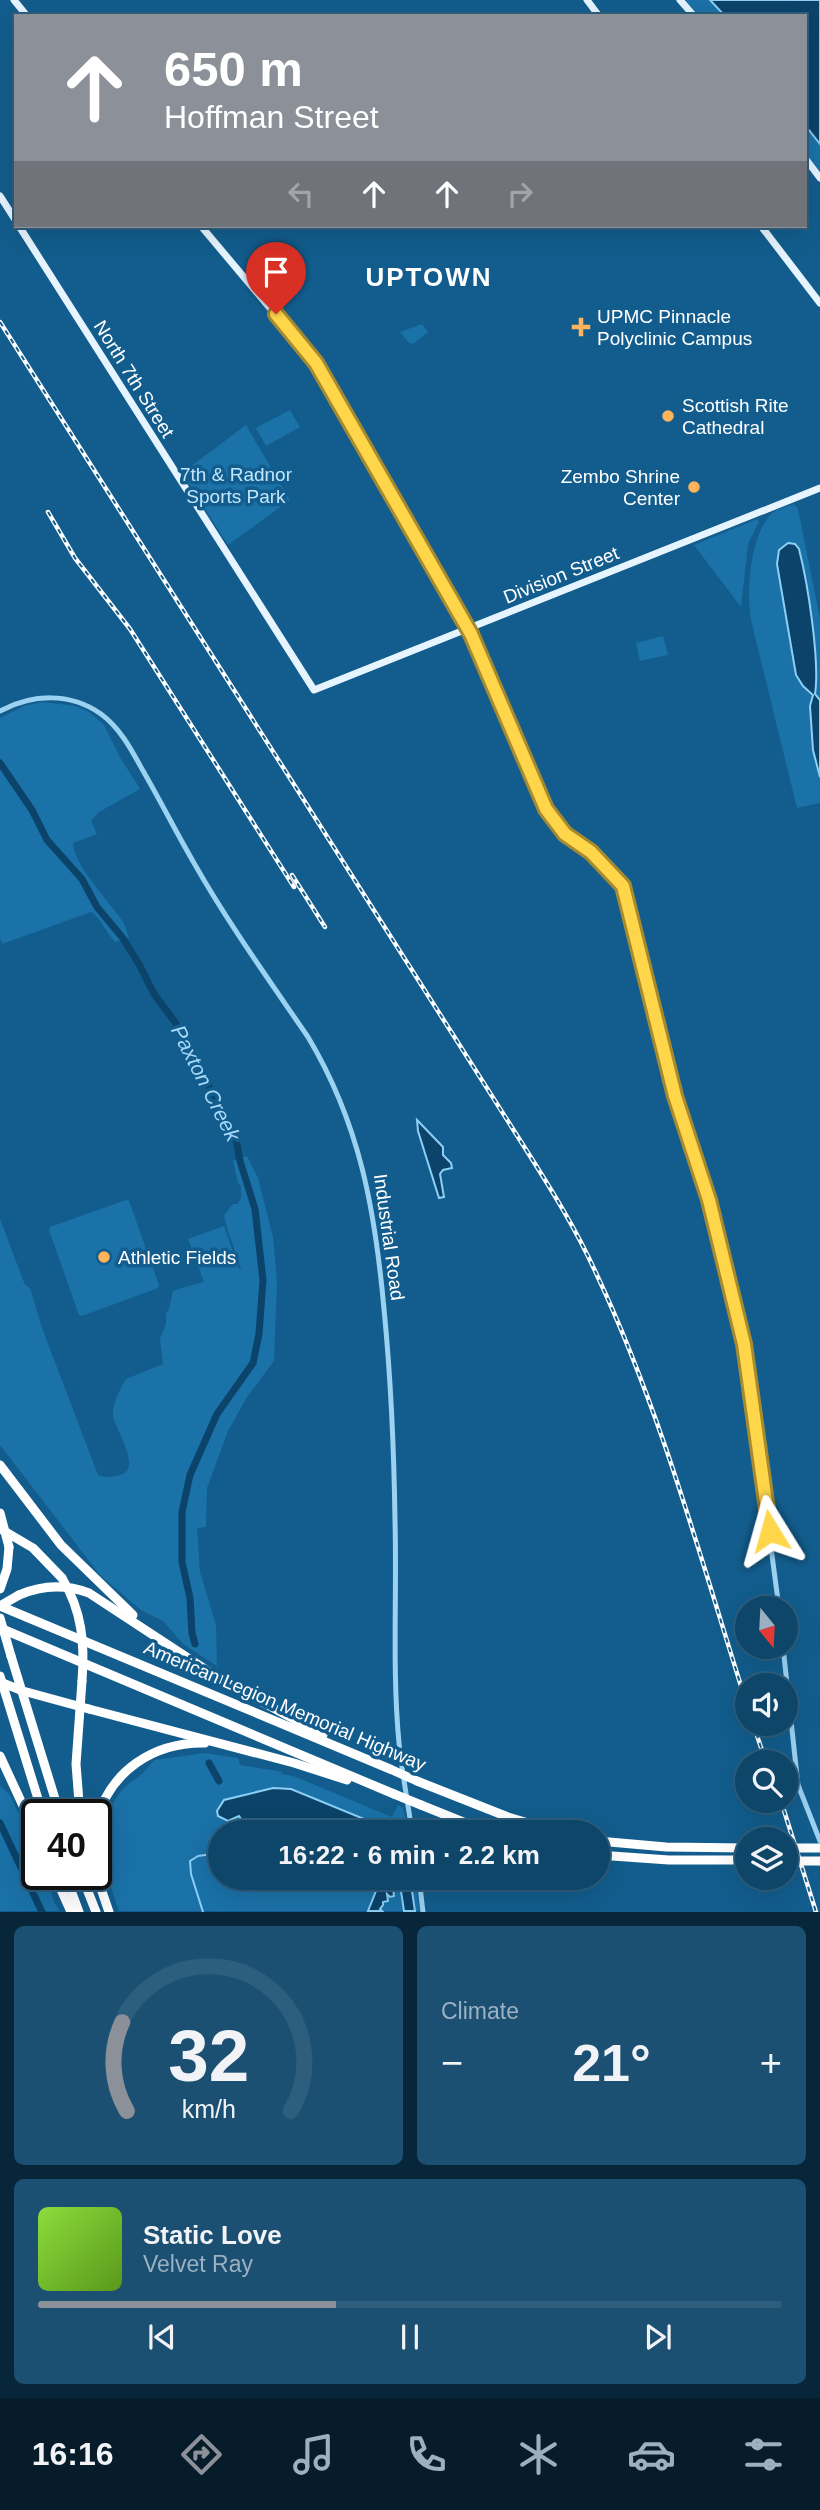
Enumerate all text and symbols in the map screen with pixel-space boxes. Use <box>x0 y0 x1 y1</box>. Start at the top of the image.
icon: ahead <box>49 42 140 133</box>
text: 650 m <box>164 42 303 96</box>
text: Hoffman Street <box>164 99 379 135</box>
icon: left <box>282 175 320 213</box>
icon: ahead <box>355 175 393 213</box>
icon: ahead <box>428 175 466 213</box>
icon: right <box>501 175 539 213</box>
pin <box>246 242 306 314</box>
icon: arrive <box>257 253 295 291</box>
district label: UPTOWN <box>365 262 493 292</box>
place label: UPMC Pinnacle Polyclinic Campus <box>597 306 752 349</box>
street label: North 7th Street <box>90 317 179 442</box>
marker: UPMC Pinnacle Polyclinic Campus <box>571 317 591 337</box>
place label: Scottish Rite Cathedral <box>682 395 789 438</box>
marker: Scottish Rite Cathedral <box>660 408 676 424</box>
park label: 7th & Radnor Sports Park <box>180 464 293 507</box>
place label: Zembo Shrine Center <box>561 466 681 509</box>
marker: Zembo Shrine Center <box>686 479 702 495</box>
street label: Division Street <box>500 542 622 608</box>
water label: Paxton Creek <box>167 1021 246 1146</box>
street label: Industrial Road <box>370 1172 408 1302</box>
place label: Athletic Fields <box>118 1247 236 1268</box>
marker: Athletic Fields <box>96 1249 112 1265</box>
position arrow <box>733 1494 807 1568</box>
north arrow <box>735 1596 798 1659</box>
map controls <box>735 1596 798 1890</box>
street label: American Legion Memorial Highway <box>141 1637 430 1775</box>
button: sound <box>735 1673 798 1736</box>
button: search <box>735 1750 798 1813</box>
speed limit sign: 40 <box>21 1799 112 1890</box>
button: layers <box>735 1827 798 1890</box>
text: 16:22 · 6 min · 2.2 km <box>278 1840 540 1870</box>
text: Climate <box>441 1998 519 2024</box>
text: 32 <box>168 2016 249 2097</box>
text: 21° <box>572 2034 651 2092</box>
text: − <box>441 2042 463 2084</box>
text: + <box>760 2042 782 2084</box>
text: km/h <box>181 2095 236 2123</box>
text: Static Love <box>143 2220 282 2250</box>
text: Velvet Ray <box>143 2251 253 2277</box>
icon: previous <box>143 2318 181 2356</box>
icon: pause <box>391 2318 429 2356</box>
icon: next <box>639 2318 677 2356</box>
icon: directions <box>177 2430 226 2479</box>
icon: music <box>289 2430 338 2479</box>
icon: phone <box>402 2430 451 2479</box>
icon: climate <box>514 2430 563 2479</box>
icon: car <box>627 2430 676 2479</box>
icon: filters <box>739 2430 788 2479</box>
text: 16:16 <box>32 2436 114 2472</box>

